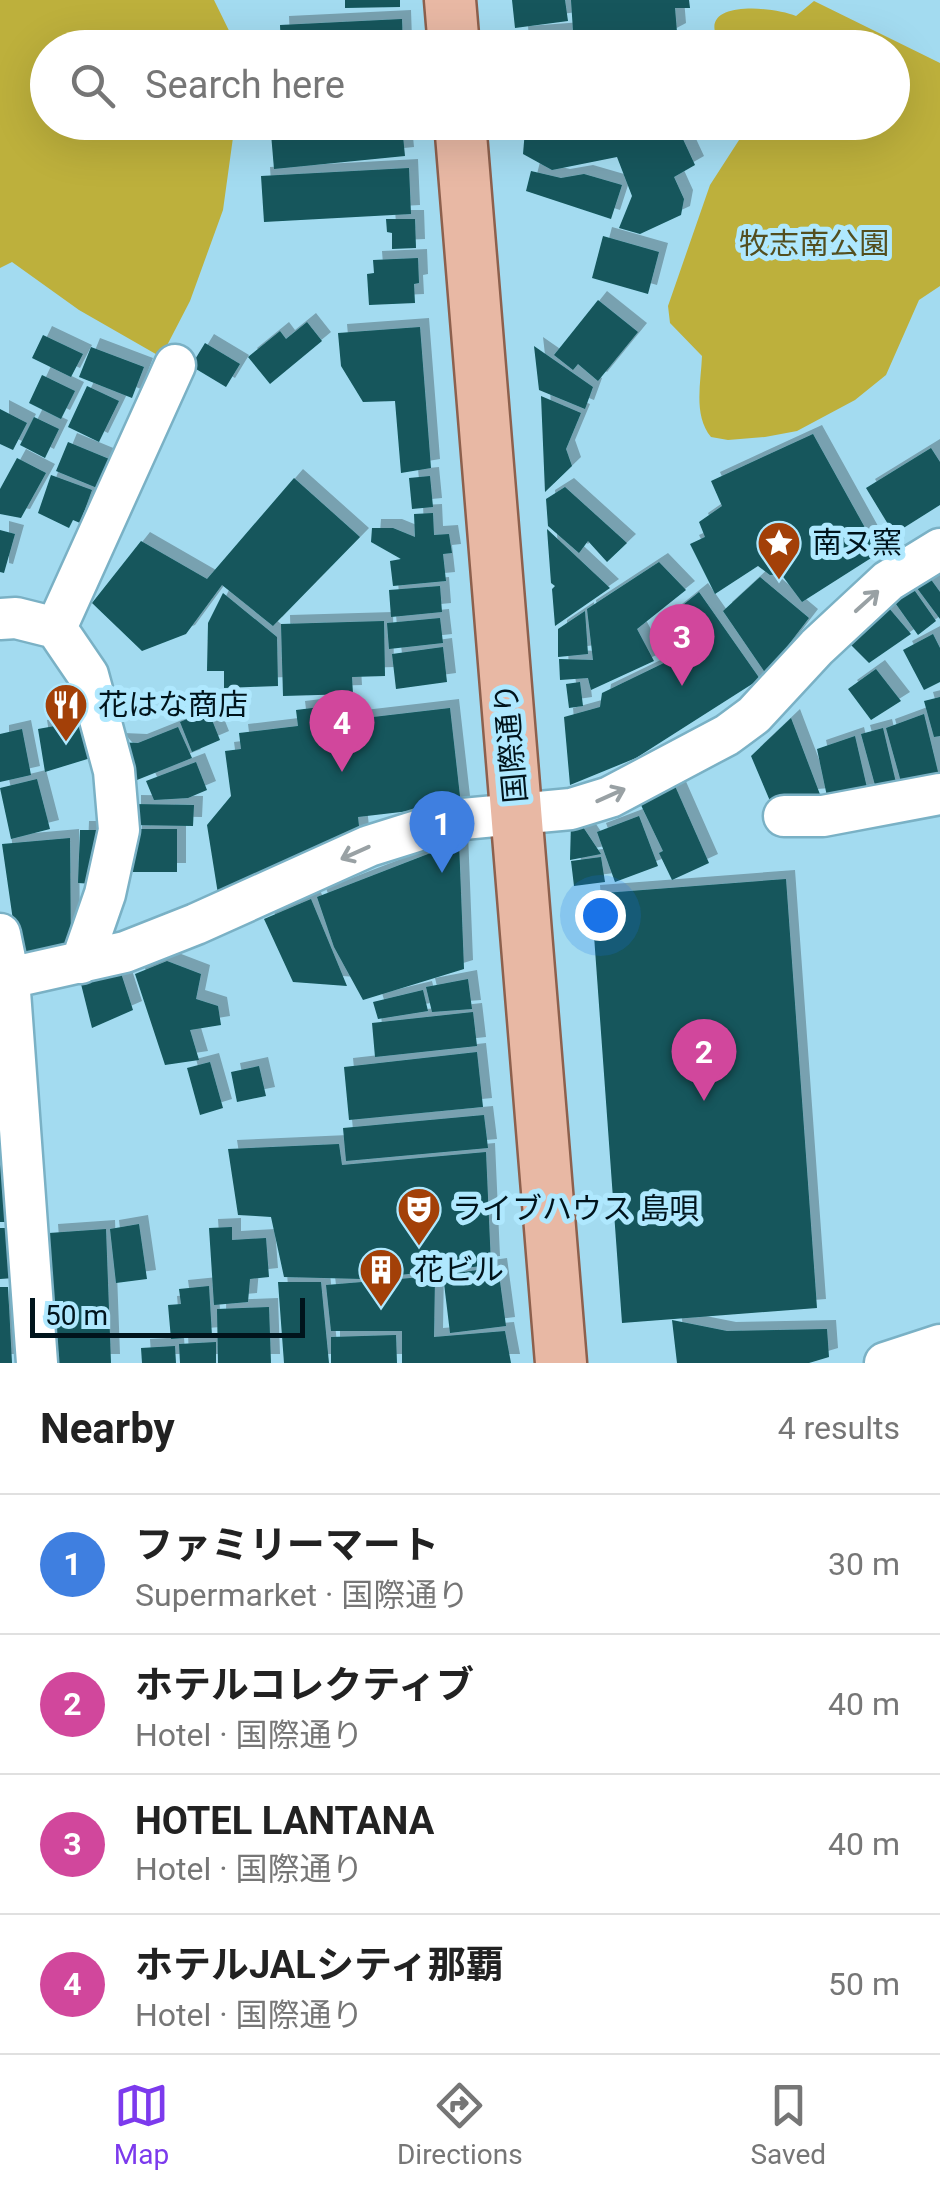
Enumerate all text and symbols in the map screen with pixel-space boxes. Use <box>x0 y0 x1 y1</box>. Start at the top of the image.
search box <box>30 30 910 140</box>
icon: search <box>65 58 120 113</box>
text: Search here <box>145 63 345 107</box>
park label: 牧志南公園 <box>739 226 889 261</box>
place icon: 南ヌ窯 <box>756 520 802 581</box>
place label: 南ヌ窯 <box>812 525 902 560</box>
one-way arrow <box>854 589 879 612</box>
pin: 3 <box>650 604 714 686</box>
restaurant icon: 花はな商店 <box>43 682 89 743</box>
street label: 国際通り <box>488 682 533 804</box>
place label: 花はな商店 <box>98 687 248 722</box>
pin: 4 <box>310 690 374 772</box>
one-way arrow <box>595 785 626 803</box>
pin: 1 <box>410 790 474 873</box>
one-way arrow <box>340 845 371 863</box>
your location <box>575 890 626 941</box>
pin: 2 <box>672 1018 736 1101</box>
theatre icon: ライブハウス 島唄 <box>396 1186 442 1247</box>
place label: ライブハウス 島唄 <box>452 1191 699 1226</box>
building icon: 花ビル <box>358 1247 404 1308</box>
place label: 花ビル <box>414 1252 504 1287</box>
scale bar <box>30 1293 305 1338</box>
text: 50 m <box>45 1299 108 1332</box>
text: Nearby <box>40 1404 175 1453</box>
text: 4 results <box>778 1409 900 1447</box>
text: ファミリーマート <box>135 1523 439 1567</box>
text: 1 <box>63 1545 82 1583</box>
text: 30 m <box>828 1545 900 1583</box>
text: Supermarket · 国際通り <box>135 1576 469 1614</box>
text: ホテルコレクティブ <box>135 1663 474 1707</box>
text: 2 <box>63 1685 82 1723</box>
text: 40 m <box>828 1685 900 1723</box>
text: Hotel · 国際通り <box>135 1716 364 1754</box>
text: HOTEL LANTANA <box>135 1799 434 1843</box>
text: 3 <box>63 1825 82 1863</box>
text: 40 m <box>828 1825 900 1863</box>
text: Hotel · 国際通り <box>135 1850 364 1888</box>
text: ホテルJALシティ那覇 <box>135 1943 504 1987</box>
text: 4 <box>63 1965 82 2003</box>
text: 50 m <box>828 1965 900 2003</box>
text: Hotel · 国際通り <box>135 1996 364 2034</box>
tab: Map <box>114 2078 169 2171</box>
tab: Directions <box>397 2078 523 2171</box>
tab: Saved <box>750 2078 826 2171</box>

